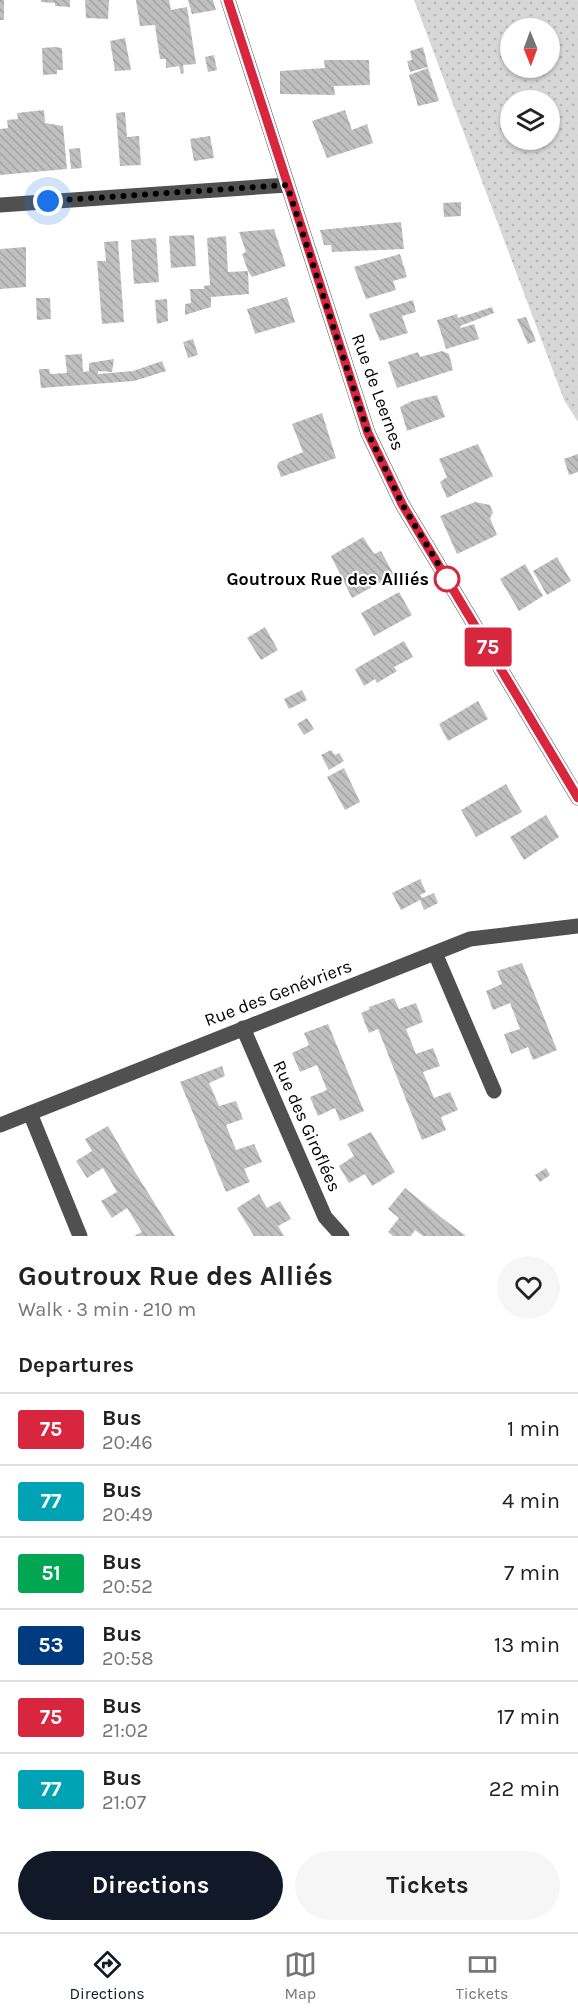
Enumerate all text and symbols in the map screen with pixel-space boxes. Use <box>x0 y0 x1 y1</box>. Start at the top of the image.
north arrow <box>500 18 560 78</box>
map controls <box>500 18 560 150</box>
button: layers <box>500 90 560 150</box>
your location <box>33 186 63 216</box>
street label: Rue de Leernes <box>347 331 409 453</box>
marker: Goutroux Rue des Alliés <box>434 566 460 592</box>
place label: Goutroux Rue des Alliés <box>226 568 429 590</box>
line badge: 75 <box>461 628 515 666</box>
text: 75 <box>477 635 499 659</box>
street label: Rue des Genévriers <box>201 955 355 1031</box>
street label: Rue des Giroflées <box>268 1057 346 1195</box>
button: heart <box>497 1256 560 1319</box>
text: Goutroux Rue des Alliés <box>18 1259 333 1292</box>
text: Walk · 3 min · 210 m <box>18 1298 196 1321</box>
text: Departures <box>18 1352 134 1378</box>
text: Bus <box>102 1405 142 1431</box>
text: 1 min <box>507 1416 560 1442</box>
text: 75 <box>40 1417 62 1441</box>
text: 20:46 <box>102 1431 153 1454</box>
text: Bus <box>102 1477 142 1503</box>
text: 4 min <box>502 1488 560 1514</box>
text: 77 <box>41 1489 61 1513</box>
text: 20:49 <box>102 1503 153 1526</box>
text: Bus <box>102 1549 142 1575</box>
text: 7 min <box>504 1560 560 1586</box>
text: 51 <box>41 1561 61 1585</box>
text: 20:52 <box>102 1575 153 1598</box>
text: Bus <box>102 1621 142 1647</box>
text: 13 min <box>494 1632 560 1658</box>
text: 53 <box>38 1633 64 1657</box>
text: 20:58 <box>102 1647 154 1670</box>
text: Bus <box>102 1693 142 1719</box>
text: 17 min <box>497 1704 560 1730</box>
text: 75 <box>40 1705 62 1729</box>
text: 21:02 <box>102 1719 148 1742</box>
text: Bus <box>102 1765 142 1791</box>
text: 22 min <box>489 1776 560 1802</box>
text: 77 <box>41 1777 61 1801</box>
text: 21:07 <box>102 1791 146 1814</box>
button: Directions <box>18 1851 283 1920</box>
button: Tickets <box>295 1851 560 1920</box>
tab: Directions <box>70 1948 145 2003</box>
tab: Map <box>284 1948 317 2003</box>
tab: Tickets <box>456 1948 508 2003</box>

